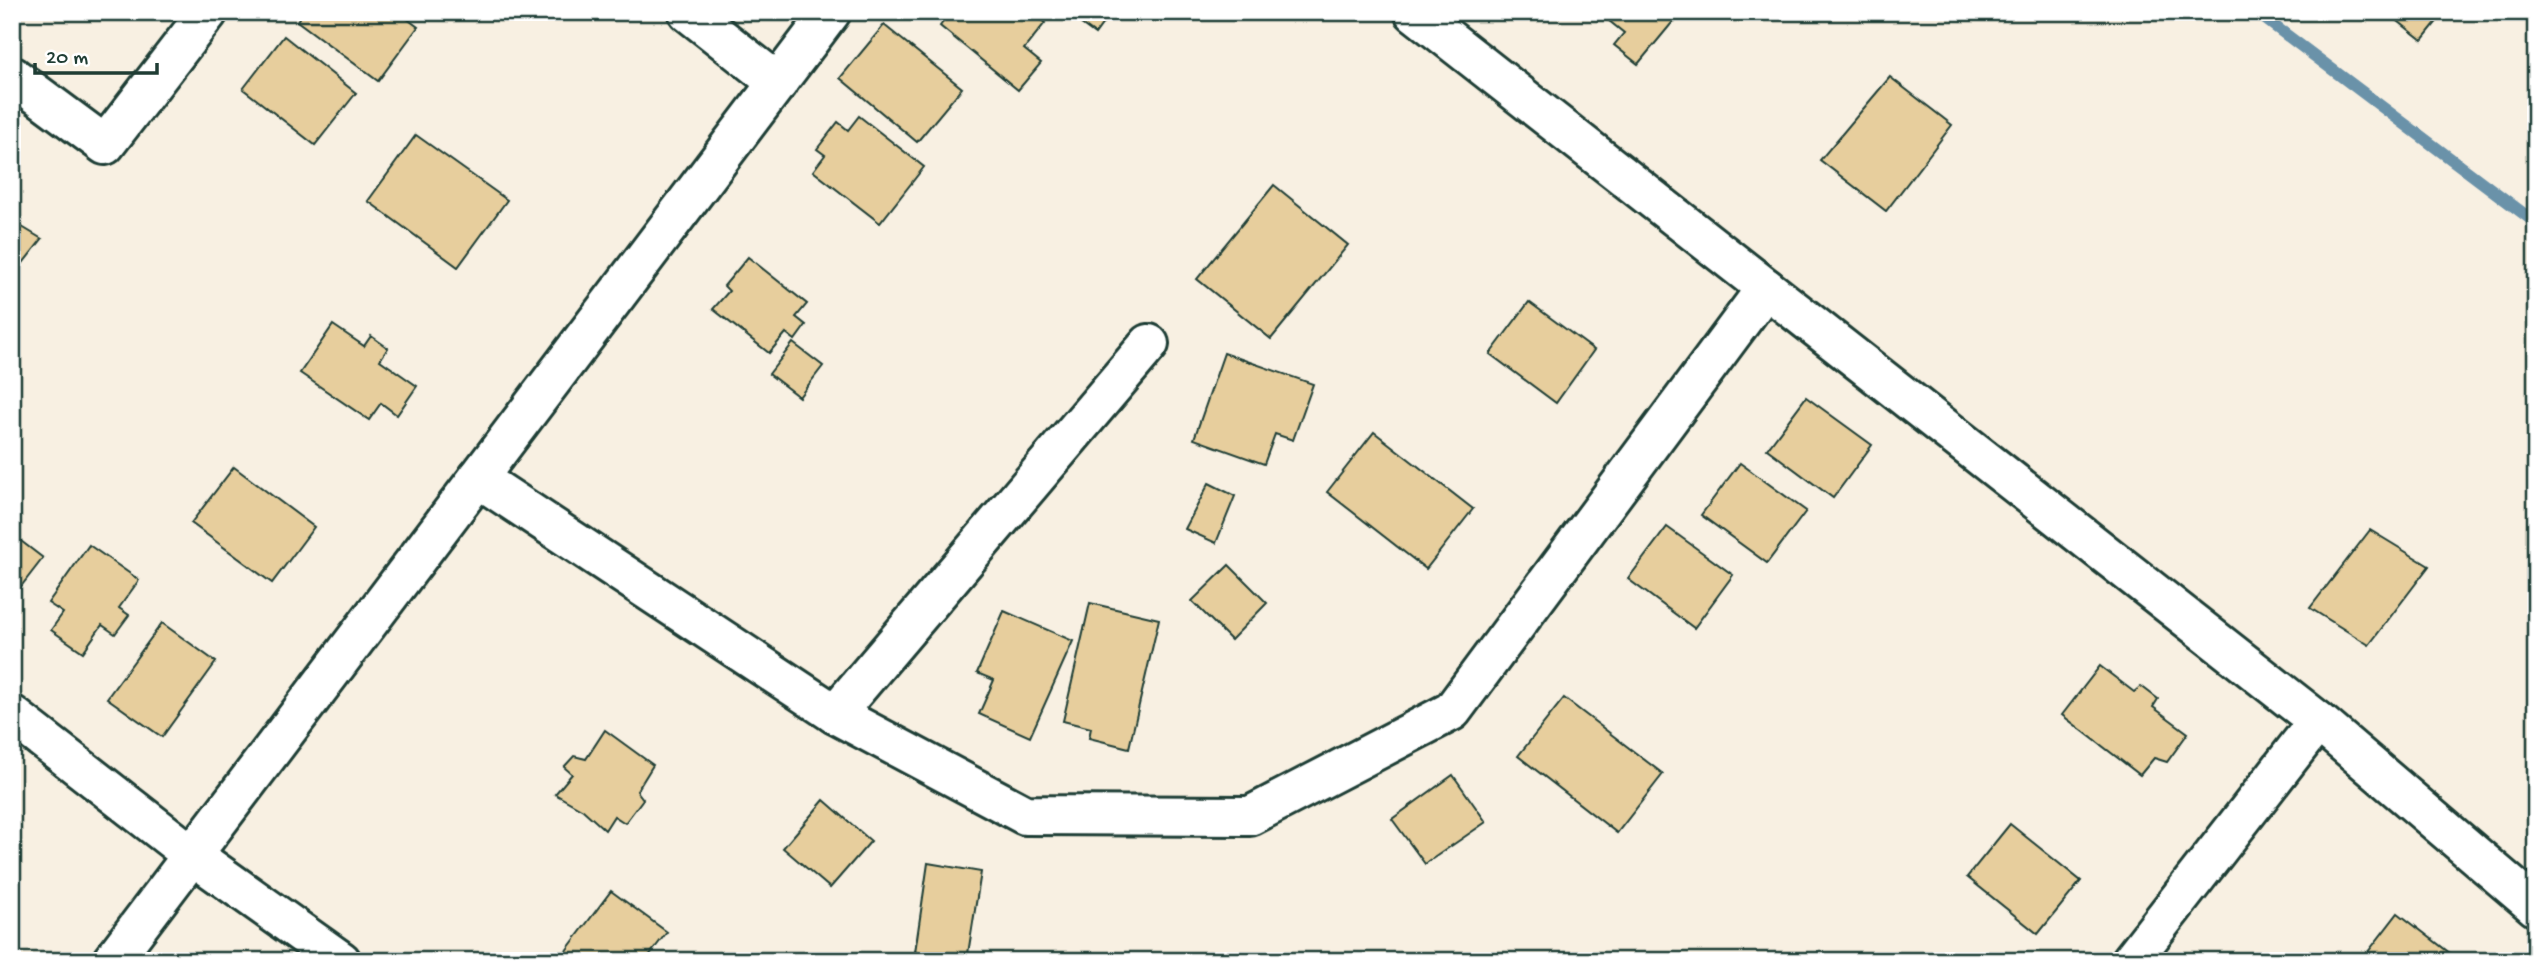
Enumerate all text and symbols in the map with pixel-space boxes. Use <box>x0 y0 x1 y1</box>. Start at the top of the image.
scale bar <box>35 32 158 76</box>
text: 20 m <box>46 47 88 72</box>

